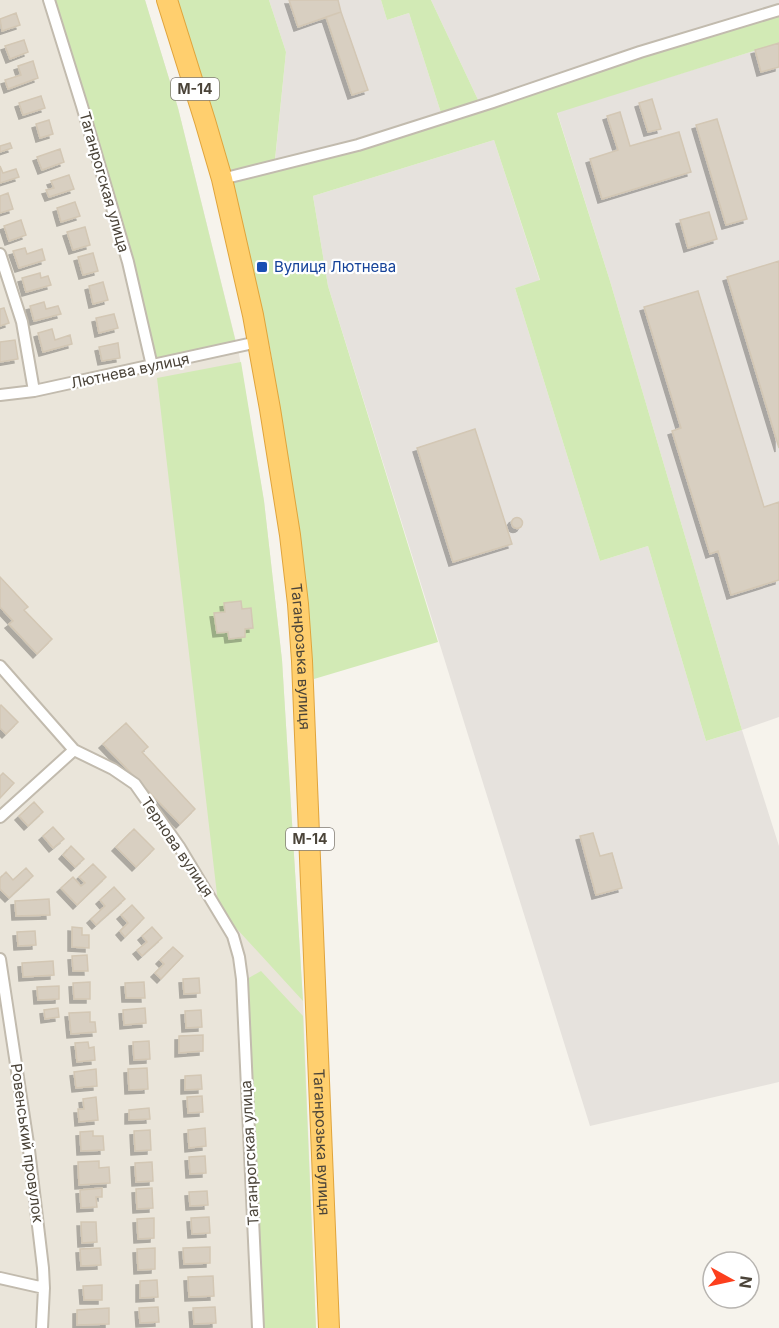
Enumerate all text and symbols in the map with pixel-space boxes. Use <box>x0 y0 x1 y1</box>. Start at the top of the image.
road number: М-14 <box>171 78 219 100</box>
street label: Таганрогская улица <box>75 109 134 254</box>
place label: Вулиця Лютнева <box>274 257 396 276</box>
marker: Вулиця Лютнева <box>255 260 269 274</box>
street label: Лютнева вулиця <box>69 349 191 392</box>
street label: Таганрозька вулиця <box>287 582 315 730</box>
street label: Тернова вулиця <box>137 793 218 900</box>
road number: М-14 <box>286 828 334 850</box>
street label: Ровенський провулок <box>7 1062 48 1224</box>
street label: Таганрозька вулиця <box>310 1068 334 1216</box>
street label: Таганрогская улица <box>236 1080 263 1226</box>
north arrow <box>701 1250 761 1310</box>
text: N <box>735 1275 757 1290</box>

